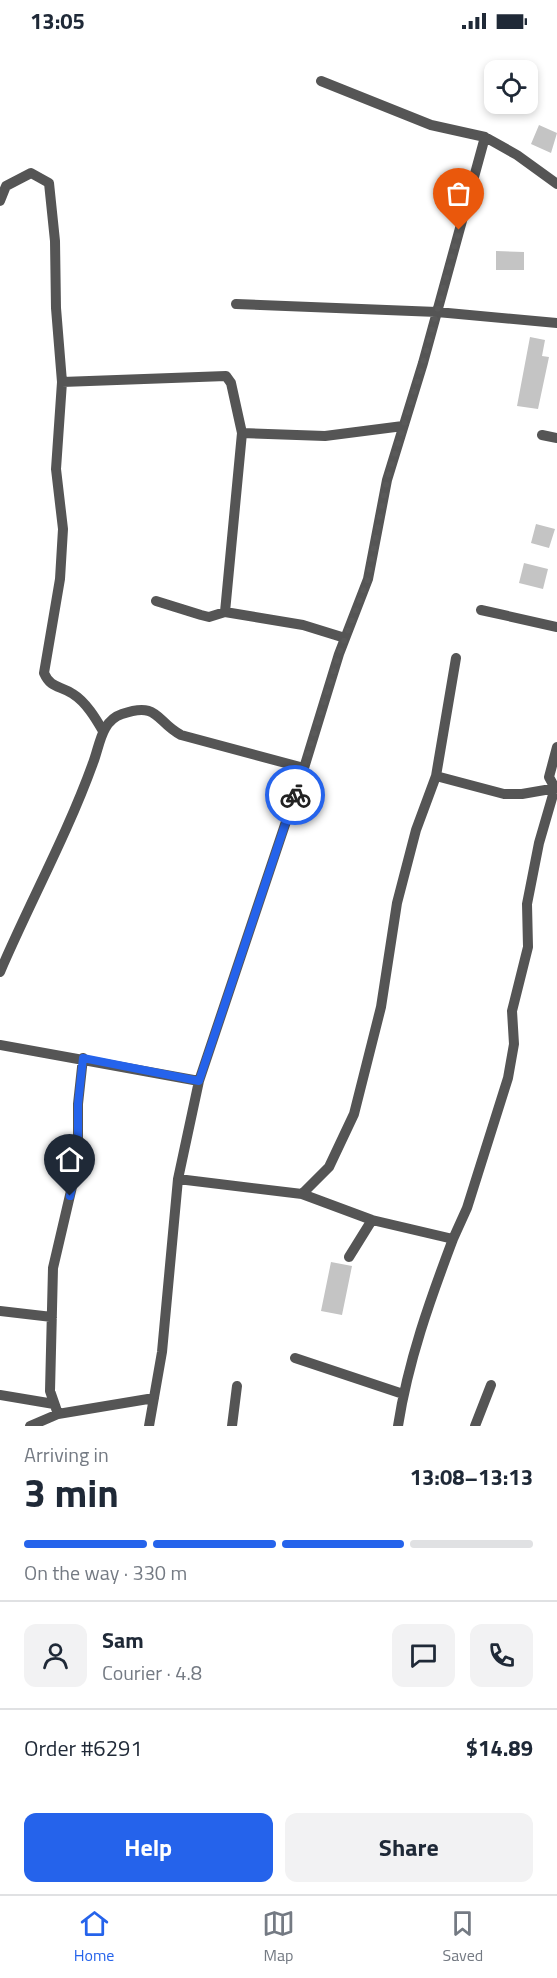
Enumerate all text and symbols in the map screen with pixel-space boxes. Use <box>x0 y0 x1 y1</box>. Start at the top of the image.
text: 13:05 <box>30 4 85 38</box>
map controls <box>484 60 538 114</box>
button: locate <box>484 60 538 114</box>
pin <box>433 168 484 230</box>
icon: bag <box>442 177 475 210</box>
courier <box>265 765 325 825</box>
icon: bike <box>279 779 312 812</box>
pin <box>44 1134 95 1196</box>
icon: home <box>53 1143 86 1176</box>
text: Arriving in <box>24 1439 109 1470</box>
text: 13:08–13:13 <box>410 1460 533 1494</box>
text: 3 min <box>24 1463 119 1522</box>
text: On the way · 330 m <box>24 1557 187 1588</box>
text: Sam <box>102 1623 144 1657</box>
button: person <box>24 1624 87 1687</box>
button: chat <box>392 1624 455 1687</box>
button: phone <box>470 1624 533 1687</box>
text: Courier · 4.8 <box>102 1657 202 1688</box>
text: Order #6291 <box>24 1731 143 1765</box>
text: $14.89 <box>466 1731 533 1765</box>
button: Help <box>24 1813 273 1882</box>
button: Share <box>285 1813 533 1882</box>
tab: Home <box>74 1907 114 1967</box>
tab: Map <box>262 1907 295 1967</box>
tab: Saved <box>442 1907 483 1967</box>

